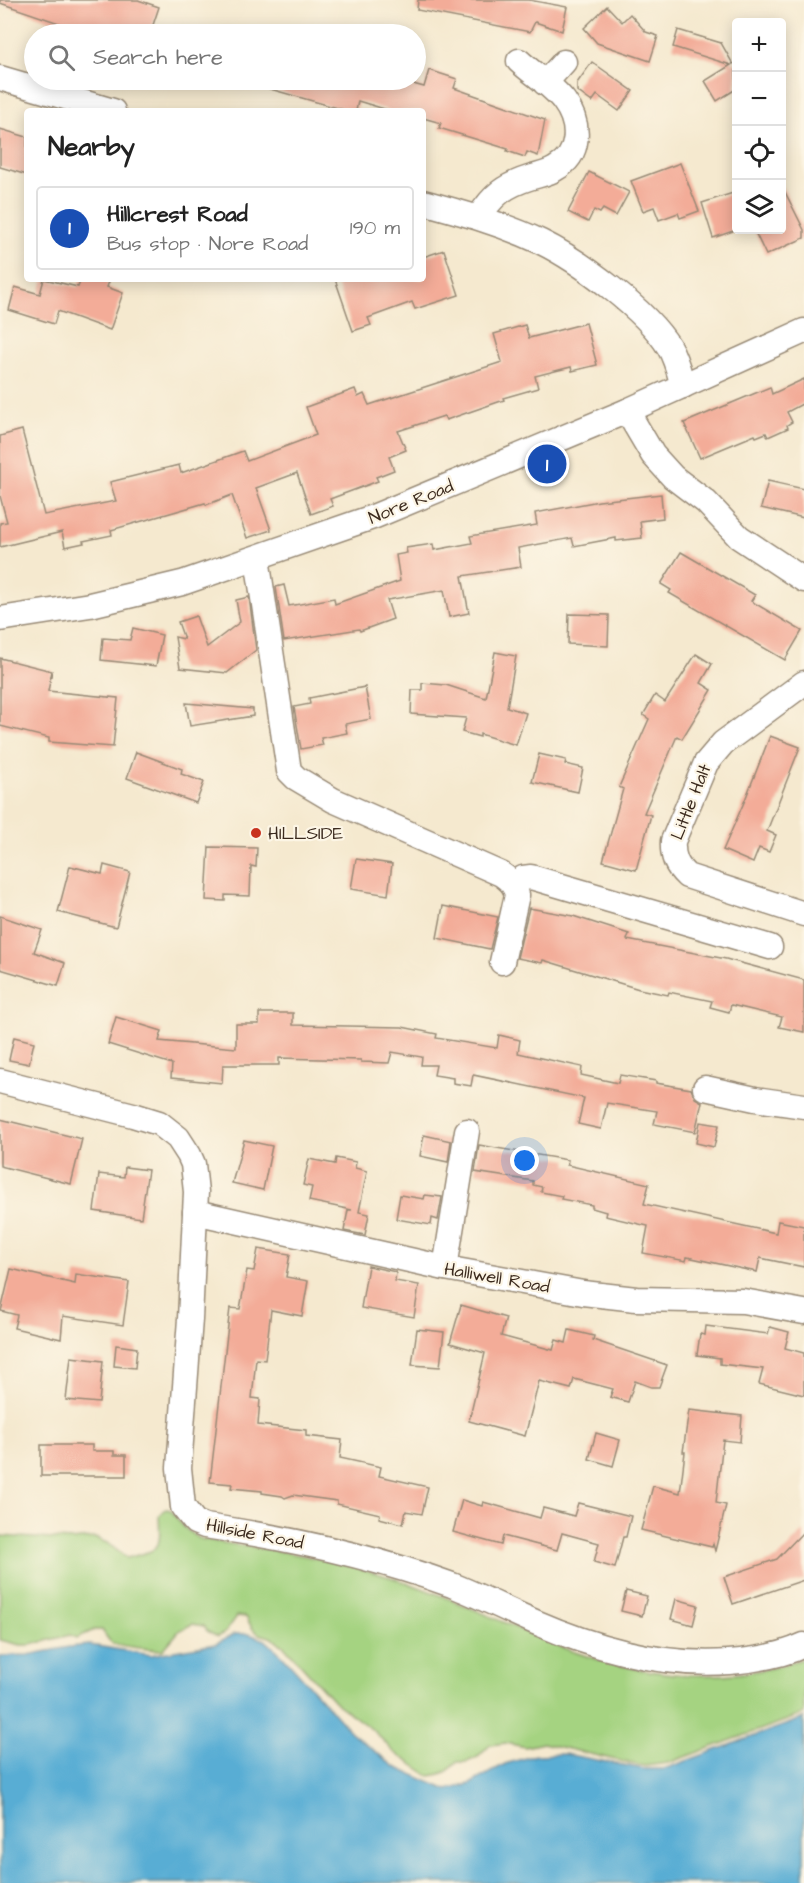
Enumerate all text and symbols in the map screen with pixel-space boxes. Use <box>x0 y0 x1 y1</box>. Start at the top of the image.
map controls <box>732 18 786 234</box>
button: + <box>732 18 786 72</box>
search box <box>24 24 426 90</box>
icon: search <box>45 41 78 74</box>
text: Search here <box>93 42 223 73</box>
button: − <box>732 72 786 126</box>
button: locate <box>732 126 786 180</box>
text: Nearby <box>48 129 135 165</box>
button: layers <box>732 180 786 234</box>
text: Hillcrest Road <box>107 199 248 230</box>
text: 1 <box>68 214 71 242</box>
text: 190 m <box>350 214 400 242</box>
text: Bus stop · Nore Road <box>107 230 308 258</box>
pin: 1 <box>528 442 566 486</box>
street label: Nore Road <box>365 474 457 530</box>
street label: Little Halt <box>664 760 718 844</box>
place label: HILLSIDE <box>268 821 344 846</box>
marker: HILLSIDE <box>249 826 263 840</box>
your location <box>510 1146 539 1175</box>
street label: Halliwell Road <box>442 1256 552 1300</box>
street label: Hillside Road <box>204 1512 306 1556</box>

